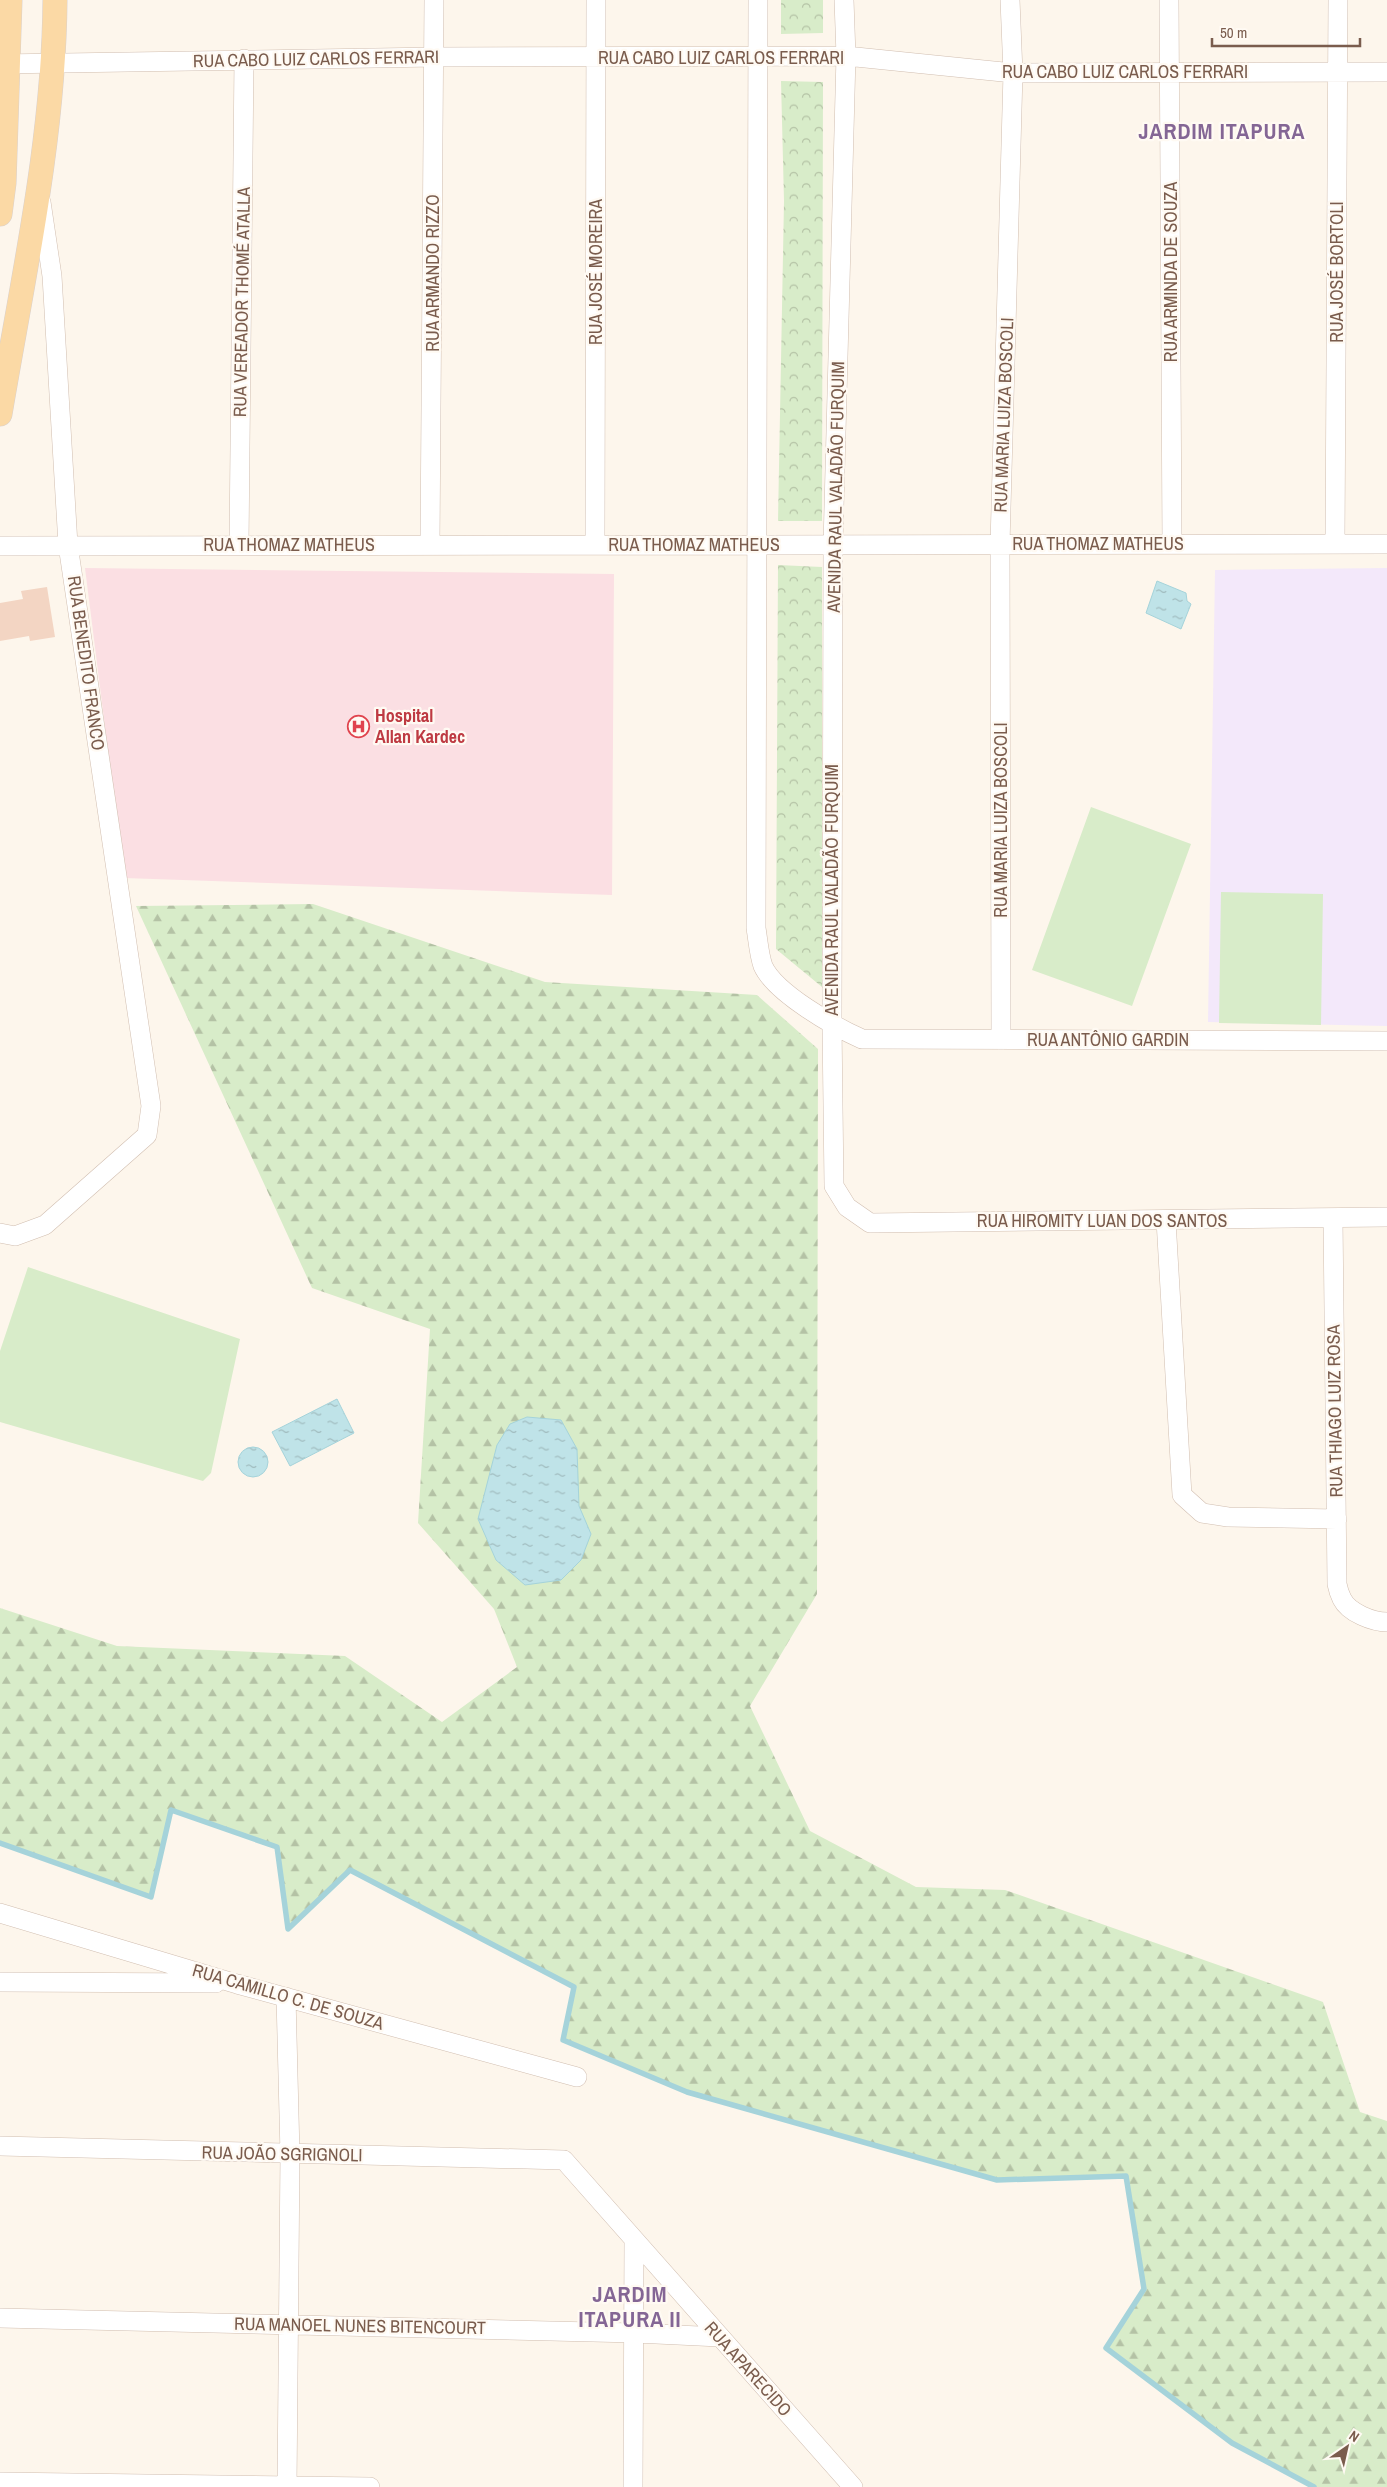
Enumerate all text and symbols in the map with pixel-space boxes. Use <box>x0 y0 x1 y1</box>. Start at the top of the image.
scale bar <box>1212 15 1360 47</box>
text: 50 m <box>1220 22 1247 43</box>
street label: RUA CABO LUIZ CARLOS FERRARI <box>193 44 439 73</box>
street label: RUA CABO LUIZ CARLOS FERRARI <box>598 45 844 70</box>
street label: RUA CABO LUIZ CARLOS FERRARI <box>1002 59 1248 84</box>
district label: JARDIM ITAPURA <box>1138 116 1306 146</box>
street label: RUA ARMINDA DE SOUZA <box>1158 182 1183 362</box>
street label: RUA VEREADOR THOMÉ ATALLA <box>227 186 256 417</box>
street label: RUA ARMANDO RIZZO <box>420 194 445 352</box>
street label: RUA JOSÉ MOREIRA <box>583 199 608 345</box>
street label: RUA JOSÉ BORTOLI <box>1324 201 1349 343</box>
street label: RUA MARIA LUIZA BOSCOLI <box>988 317 1019 513</box>
street label: AVENIDA RAUL VALADÃO FURQUIM <box>821 361 850 614</box>
street label: RUA THOMAZ MATHEUS <box>1012 531 1184 556</box>
street label: RUA THOMAZ MATHEUS <box>203 532 375 557</box>
street label: RUA THOMAZ MATHEUS <box>608 532 780 557</box>
street label: RUA BENEDITO FRANCO <box>62 574 111 752</box>
place label: Hospital Allan Kardec <box>375 703 465 749</box>
hospital icon: Hospital Allan Kardec <box>347 714 371 738</box>
street label: RUA MARIA LUIZA BOSCOLI <box>988 722 1013 918</box>
street label: AVENIDA RAUL VALADÃO FURQUIM <box>819 764 844 1017</box>
street label: RUA ANTÔNIO GARDIN <box>1027 1027 1189 1052</box>
street label: RUA HIROMITY LUAN DOS SANTOS <box>977 1208 1227 1233</box>
street label: RUA THIAGO LUIZ ROSA <box>1320 1324 1349 1498</box>
street label: RUA CAMILLO C. DE SOUZA <box>190 1957 387 2036</box>
street label: RUA JOÃO SGRIGNOLI <box>201 2140 363 2167</box>
district label: JARDIM ITAPURA II <box>578 2279 682 2334</box>
street label: RUA MANOEL NUNES BITENCOURT <box>234 2311 486 2340</box>
street label: RUA APARECIDO <box>699 2316 798 2421</box>
north arrow <box>1322 2422 1372 2472</box>
text: N <box>1346 2426 1363 2446</box>

